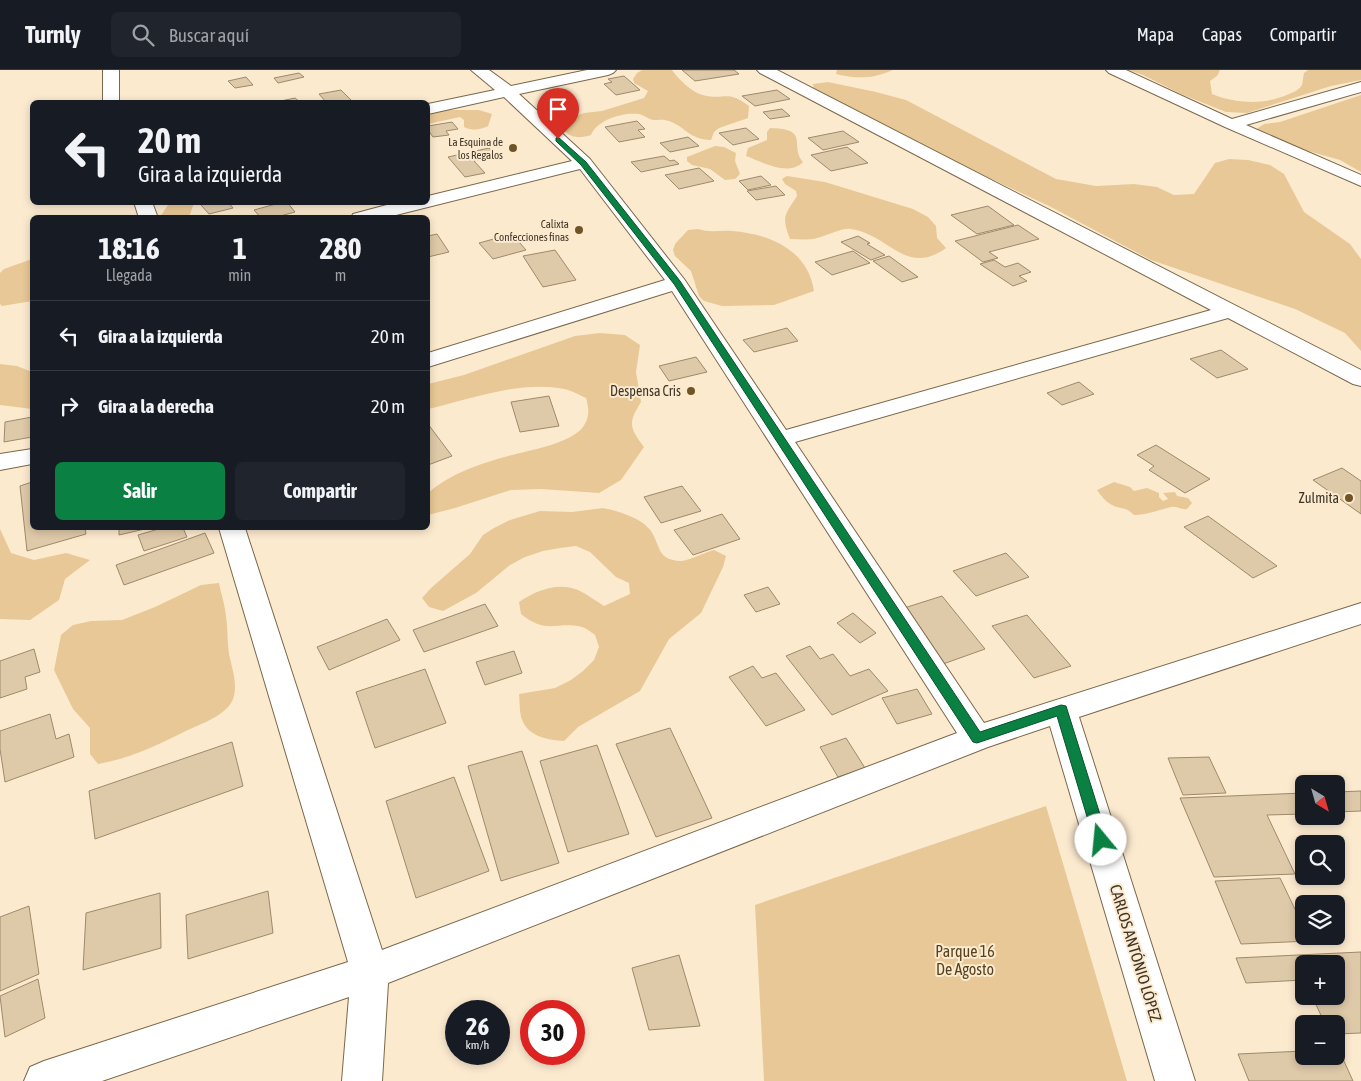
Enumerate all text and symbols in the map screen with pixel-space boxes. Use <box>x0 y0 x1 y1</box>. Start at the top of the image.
search box <box>111 12 461 57</box>
text: Turnly <box>25 21 81 48</box>
icon: search <box>129 21 157 49</box>
text: Buscar aquí <box>169 24 249 46</box>
text: Mapa <box>1137 24 1174 45</box>
text: Capas <box>1202 24 1242 45</box>
text: Compartir <box>1270 24 1336 45</box>
pin <box>537 88 579 139</box>
icon: arrive <box>544 95 572 123</box>
icon: left <box>55 120 120 185</box>
text: 20 m <box>138 120 201 160</box>
place label: La Esquina de los Regalos <box>448 136 503 161</box>
marker: La Esquina de los Regalos <box>507 142 519 154</box>
text: Gira a la izquierda <box>138 161 282 187</box>
place label: Calixta Confecciones finas <box>494 218 569 243</box>
marker: Calixta Confecciones finas <box>573 224 585 236</box>
text: 18:16 <box>98 231 160 265</box>
text: 1 <box>233 231 247 265</box>
text: 280 <box>319 231 362 265</box>
text: Llegada <box>106 266 152 284</box>
text: min <box>228 266 251 284</box>
text: m <box>335 266 346 284</box>
icon: left <box>55 322 83 350</box>
text: Gira a la izquierda <box>98 325 223 347</box>
text: 20 m <box>371 325 405 347</box>
place label: Despensa Cris <box>610 383 681 399</box>
marker: Despensa Cris <box>685 385 697 397</box>
icon: right <box>55 392 83 420</box>
text: Gira a la derecha <box>98 395 214 417</box>
text: 20 m <box>371 395 405 417</box>
button: Salir <box>55 462 225 520</box>
button: Compartir <box>235 462 405 520</box>
place label: Zulmita <box>1298 490 1339 506</box>
marker: Zulmita <box>1343 492 1355 504</box>
north arrow <box>1295 775 1345 825</box>
map controls <box>1295 775 1345 1065</box>
position arrow <box>1074 813 1126 865</box>
button: search <box>1295 835 1345 885</box>
street label: CARLOS ANTÓNIO LÓPEZ <box>1107 882 1165 1024</box>
button: layers <box>1295 895 1345 945</box>
park label: Parque 16 De Agosto <box>935 942 995 979</box>
button: + <box>1295 955 1345 1005</box>
speed limit sign: 30 <box>520 1000 585 1065</box>
text: 26 <box>466 1012 489 1040</box>
button: − <box>1295 1015 1345 1065</box>
text: km/h <box>466 1038 489 1052</box>

